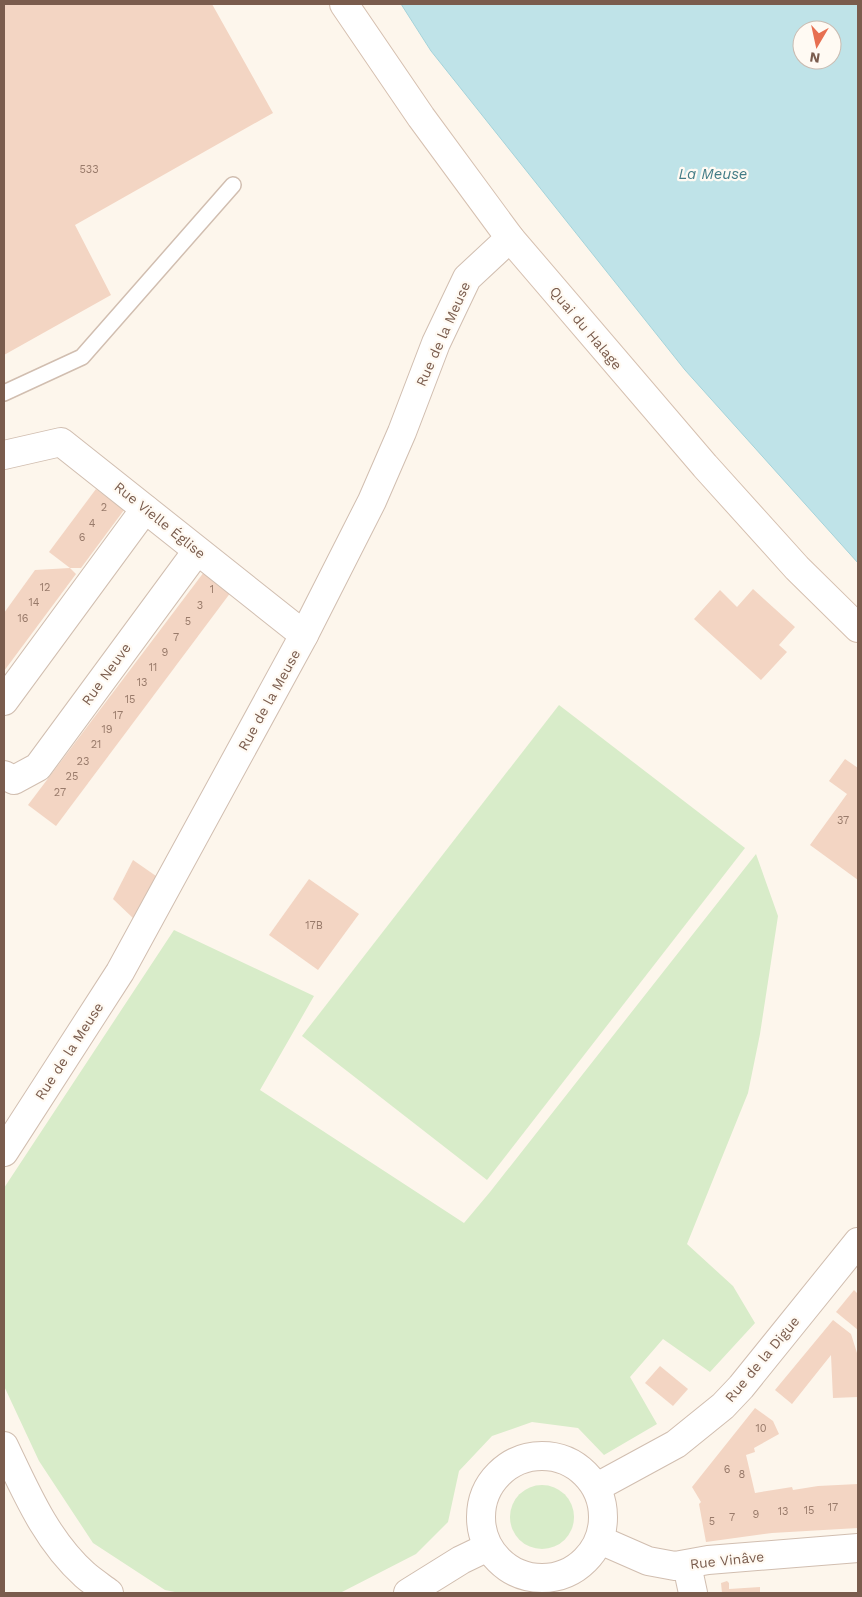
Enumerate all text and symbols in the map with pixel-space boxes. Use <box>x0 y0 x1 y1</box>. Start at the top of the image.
north arrow <box>792 20 842 70</box>
text: N <box>809 49 821 67</box>
house number: 533 <box>79 163 99 176</box>
water label: La Meuse <box>679 165 747 183</box>
street label: Rue de la Meuse <box>413 279 473 389</box>
street label: Quai du Halage <box>547 283 625 373</box>
street label: Rue Vielle Église <box>111 478 209 562</box>
house number: 2 <box>101 501 107 514</box>
house number: 4 <box>89 517 96 530</box>
house number: 6 <box>79 531 86 544</box>
house number: 12 <box>40 581 50 594</box>
house number: 1 <box>210 583 214 596</box>
house number: 14 <box>28 596 40 609</box>
house number: 3 <box>197 599 203 612</box>
house number: 16 <box>18 612 29 625</box>
house number: 5 <box>185 615 191 628</box>
house number: 7 <box>173 631 179 644</box>
street label: Rue Neuve <box>78 640 134 708</box>
house number: 9 <box>162 646 169 659</box>
street label: Rue de la Meuse <box>235 647 303 753</box>
house number: 11 <box>149 661 157 674</box>
house number: 13 <box>137 676 147 689</box>
house number: 15 <box>125 693 135 706</box>
house number: 17 <box>113 709 123 722</box>
house number: 19 <box>101 723 113 736</box>
house number: 21 <box>91 738 101 751</box>
house number: 23 <box>77 755 89 768</box>
house number: 25 <box>66 770 78 783</box>
house number: 27 <box>54 786 66 799</box>
house number: 37 <box>837 814 849 827</box>
house number: 17B <box>305 919 323 932</box>
street label: Rue de la Meuse <box>32 999 106 1103</box>
street label: Rue de la Digue <box>722 1313 802 1405</box>
house number: 10 <box>755 1422 767 1435</box>
house number: 6 <box>724 1463 731 1476</box>
house number: 8 <box>739 1468 746 1481</box>
house number: 17 <box>828 1501 838 1514</box>
house number: 15 <box>804 1504 814 1517</box>
house number: 13 <box>778 1505 788 1518</box>
house number: 9 <box>753 1508 760 1521</box>
house number: 7 <box>729 1511 735 1524</box>
house number: 5 <box>709 1515 715 1528</box>
street label: Rue Vinâve <box>689 1548 765 1572</box>

